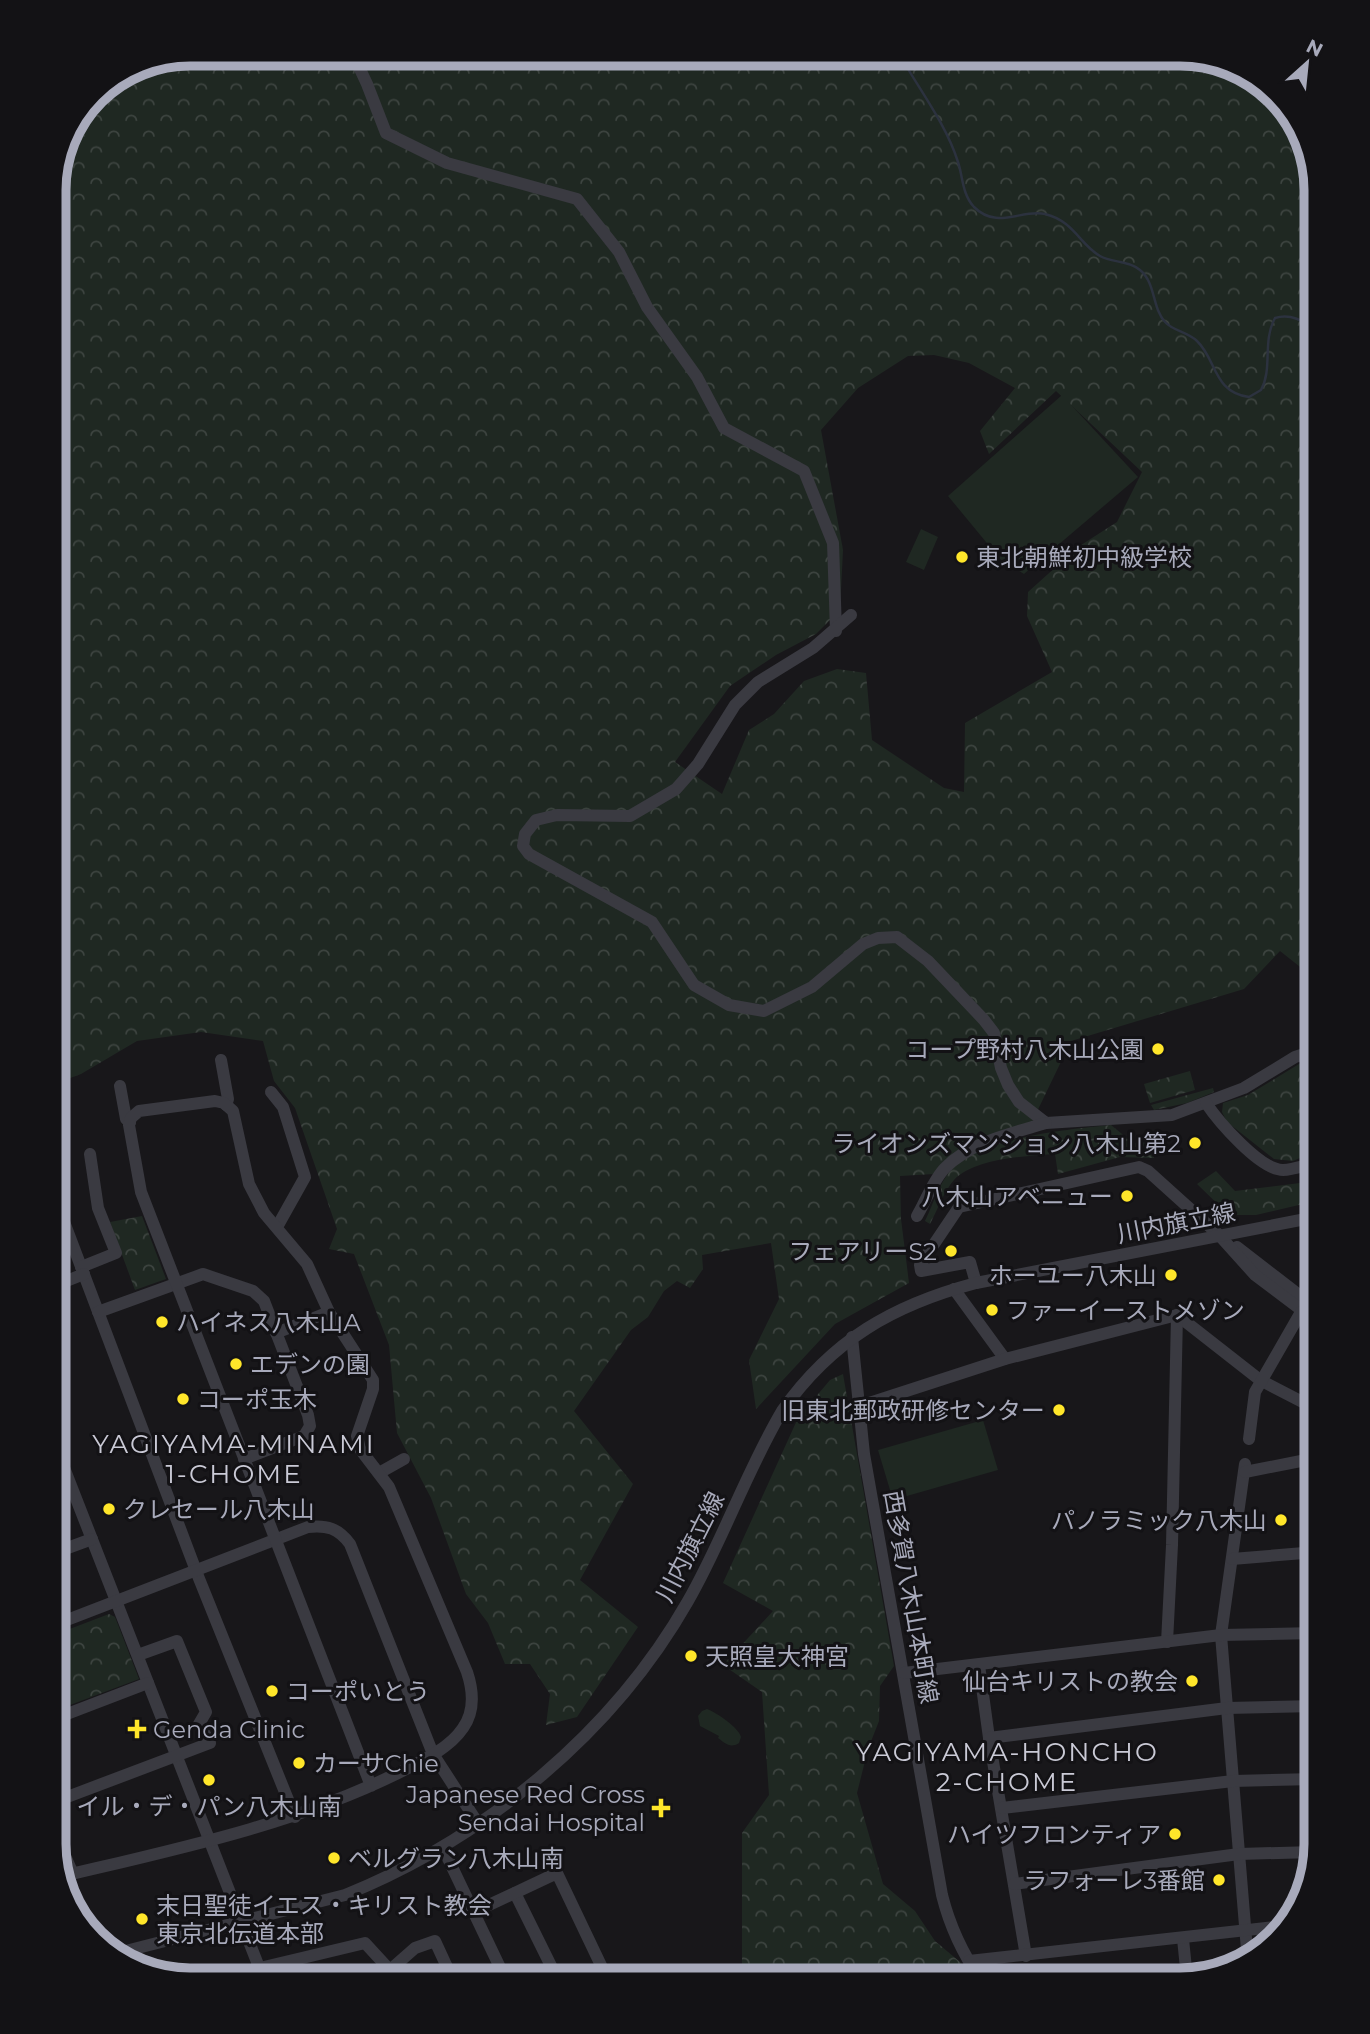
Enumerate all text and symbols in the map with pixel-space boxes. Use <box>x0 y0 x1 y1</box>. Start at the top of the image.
north arrow <box>1272 28 1342 98</box>
text: N <box>1302 35 1327 62</box>
place label: 東北朝鮮初中級学校 <box>976 543 1192 572</box>
marker: 東北朝鮮初中級学校 <box>954 549 970 565</box>
place label: コープ野村八木山公園 <box>905 1035 1144 1064</box>
marker: コープ野村八木山公園 <box>1150 1041 1166 1057</box>
place label: ライオンズマンション八木山第2 <box>832 1129 1181 1158</box>
marker: ライオンズマンション八木山第2 <box>1187 1135 1203 1151</box>
place label: 八木山アベニュー <box>921 1182 1113 1211</box>
marker: 八木山アベニュー <box>1119 1188 1135 1204</box>
street label: 川内旗立線 <box>1114 1197 1238 1249</box>
place label: フェアリーS2 <box>789 1237 937 1266</box>
marker: フェアリーS2 <box>943 1243 959 1259</box>
place label: ホーユー八木山 <box>989 1261 1157 1290</box>
marker: ホーユー八木山 <box>1163 1267 1179 1283</box>
place label: ファーイーストメゾン <box>1006 1296 1245 1325</box>
marker: ファーイーストメゾン <box>984 1302 1000 1318</box>
place label: ハイネス八木山A <box>176 1308 362 1337</box>
marker: ハイネス八木山A <box>154 1314 170 1330</box>
place label: エデンの園 <box>250 1350 370 1379</box>
marker: エデンの園 <box>228 1356 244 1372</box>
place label: コーポ玉木 <box>197 1385 317 1414</box>
marker: コーポ玉木 <box>175 1391 191 1407</box>
place label: 旧東北郵政研修センター <box>781 1396 1045 1425</box>
marker: 旧東北郵政研修センター <box>1051 1402 1067 1418</box>
district label: YAGIYAMA-MINAMI 1-CHOME <box>92 1428 376 1490</box>
street label: 川内旗立線 <box>650 1487 730 1607</box>
street label: 西多賀八木山本町線 <box>878 1488 944 1706</box>
place label: クレセール八木山 <box>123 1495 315 1524</box>
marker: クレセール八木山 <box>101 1501 117 1517</box>
place label: パノラミック八木山 <box>1051 1506 1267 1535</box>
marker: パノラミック八木山 <box>1273 1512 1289 1528</box>
place label: 天照皇大神宮 <box>705 1642 849 1671</box>
marker: 天照皇大神宮 <box>683 1648 699 1664</box>
place label: 仙台キリストの教会 <box>962 1667 1178 1696</box>
marker: 仙台キリストの教会 <box>1184 1673 1200 1689</box>
place label: コーポいとう <box>286 1677 430 1706</box>
marker: コーポいとう <box>264 1683 280 1699</box>
place label: Genda Clinic <box>153 1715 305 1744</box>
marker: Genda Clinic <box>127 1719 147 1739</box>
district label: YAGIYAMA-HONCHO 2-CHOME <box>855 1736 1159 1798</box>
place label: カーサChie <box>313 1749 439 1778</box>
marker: カーサChie <box>291 1755 307 1771</box>
marker: イル・デ・パン八木山南 <box>201 1772 217 1788</box>
place label: Japanese Red Cross Sendai Hospital <box>405 1780 645 1837</box>
place label: イル・デ・パン八木山南 <box>76 1792 342 1821</box>
marker: Japanese Red Cross Sendai Hospital <box>651 1798 671 1818</box>
place label: ハイツフロンティア <box>947 1820 1161 1849</box>
marker: ハイツフロンティア <box>1167 1826 1183 1842</box>
place label: ベルグラン八木山南 <box>348 1844 564 1873</box>
marker: ベルグラン八木山南 <box>326 1850 342 1866</box>
place label: ラフォーレ3番館 <box>1023 1866 1205 1895</box>
marker: ラフォーレ3番館 <box>1211 1872 1227 1888</box>
place label: 末日聖徒イエス・キリスト教会 東京北伝道本部 <box>156 1891 492 1948</box>
marker: 末日聖徒イエス・キリスト教会 東京北伝道本部 <box>134 1911 150 1927</box>

